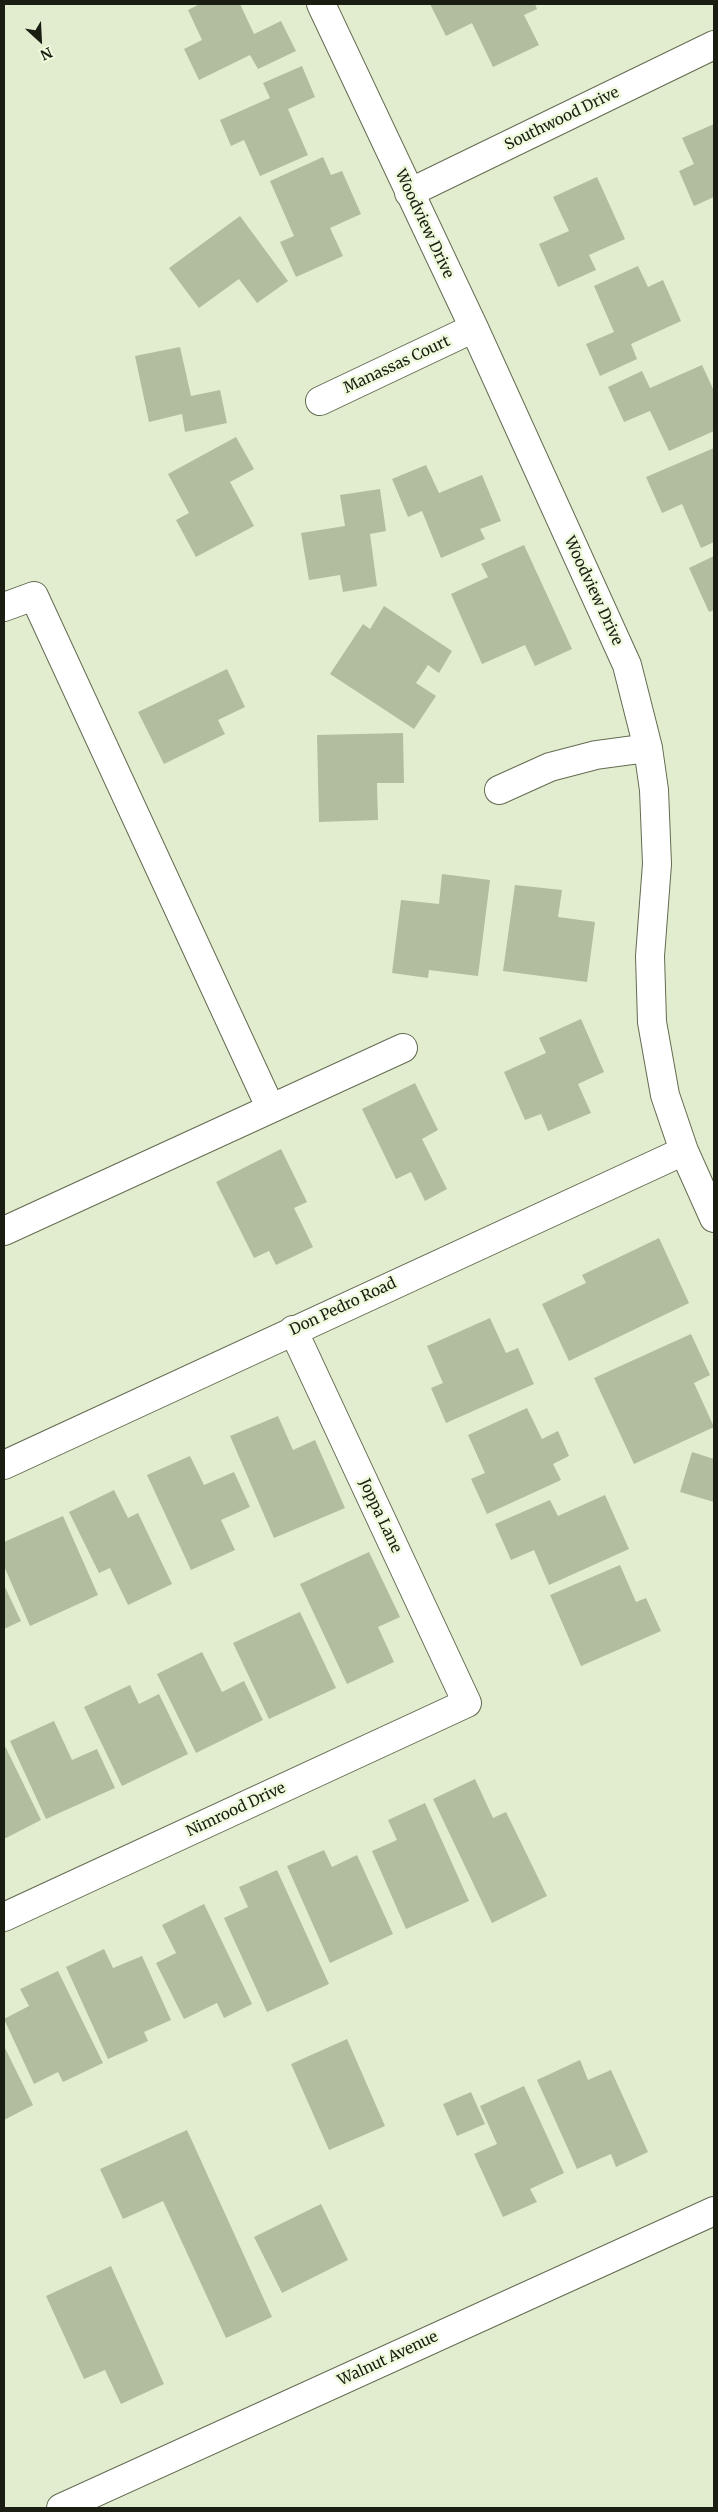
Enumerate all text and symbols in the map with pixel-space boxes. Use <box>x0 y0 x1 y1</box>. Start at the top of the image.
north arrow <box>15 15 65 65</box>
text: N <box>38 43 55 64</box>
street label: Southwood Drive <box>502 84 622 154</box>
street label: Woodview Drive <box>391 167 457 281</box>
street label: Manassas Court <box>341 333 453 397</box>
street label: Woodview Drive <box>560 534 626 648</box>
street label: Don Pedro Road <box>287 1274 399 1340</box>
street label: Joppa Lane <box>355 1476 405 1556</box>
street label: Nimrood Drive <box>184 1779 288 1841</box>
street label: Walnut Avenue <box>335 2328 441 2390</box>

